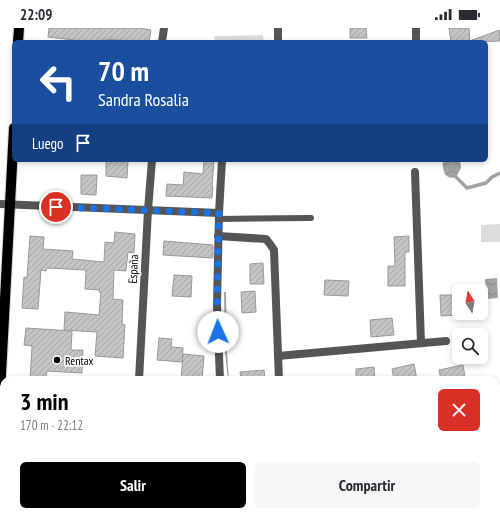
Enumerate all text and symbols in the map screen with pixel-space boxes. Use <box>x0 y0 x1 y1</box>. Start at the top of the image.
text: 22:09 <box>20 5 52 24</box>
text: 70 m <box>98 52 149 89</box>
icon: left <box>32 56 84 108</box>
text: Sandra Rosalia <box>98 88 189 111</box>
icon: arrive <box>72 132 94 154</box>
text: Luego <box>32 134 64 153</box>
pin <box>39 190 73 224</box>
icon: arrive <box>45 196 67 218</box>
street label: España <box>125 254 141 284</box>
north arrow <box>452 284 488 320</box>
map controls <box>452 284 488 364</box>
position arrow <box>197 311 239 353</box>
button: search <box>452 328 488 364</box>
place label: Rentax <box>65 353 94 368</box>
marker: Rentax <box>52 355 62 365</box>
text: 3 min <box>20 386 68 417</box>
button: close <box>438 389 480 431</box>
text: 170 m · 22:12 <box>20 417 83 434</box>
button: Salir <box>20 462 246 508</box>
button: Compartir <box>254 462 480 508</box>

